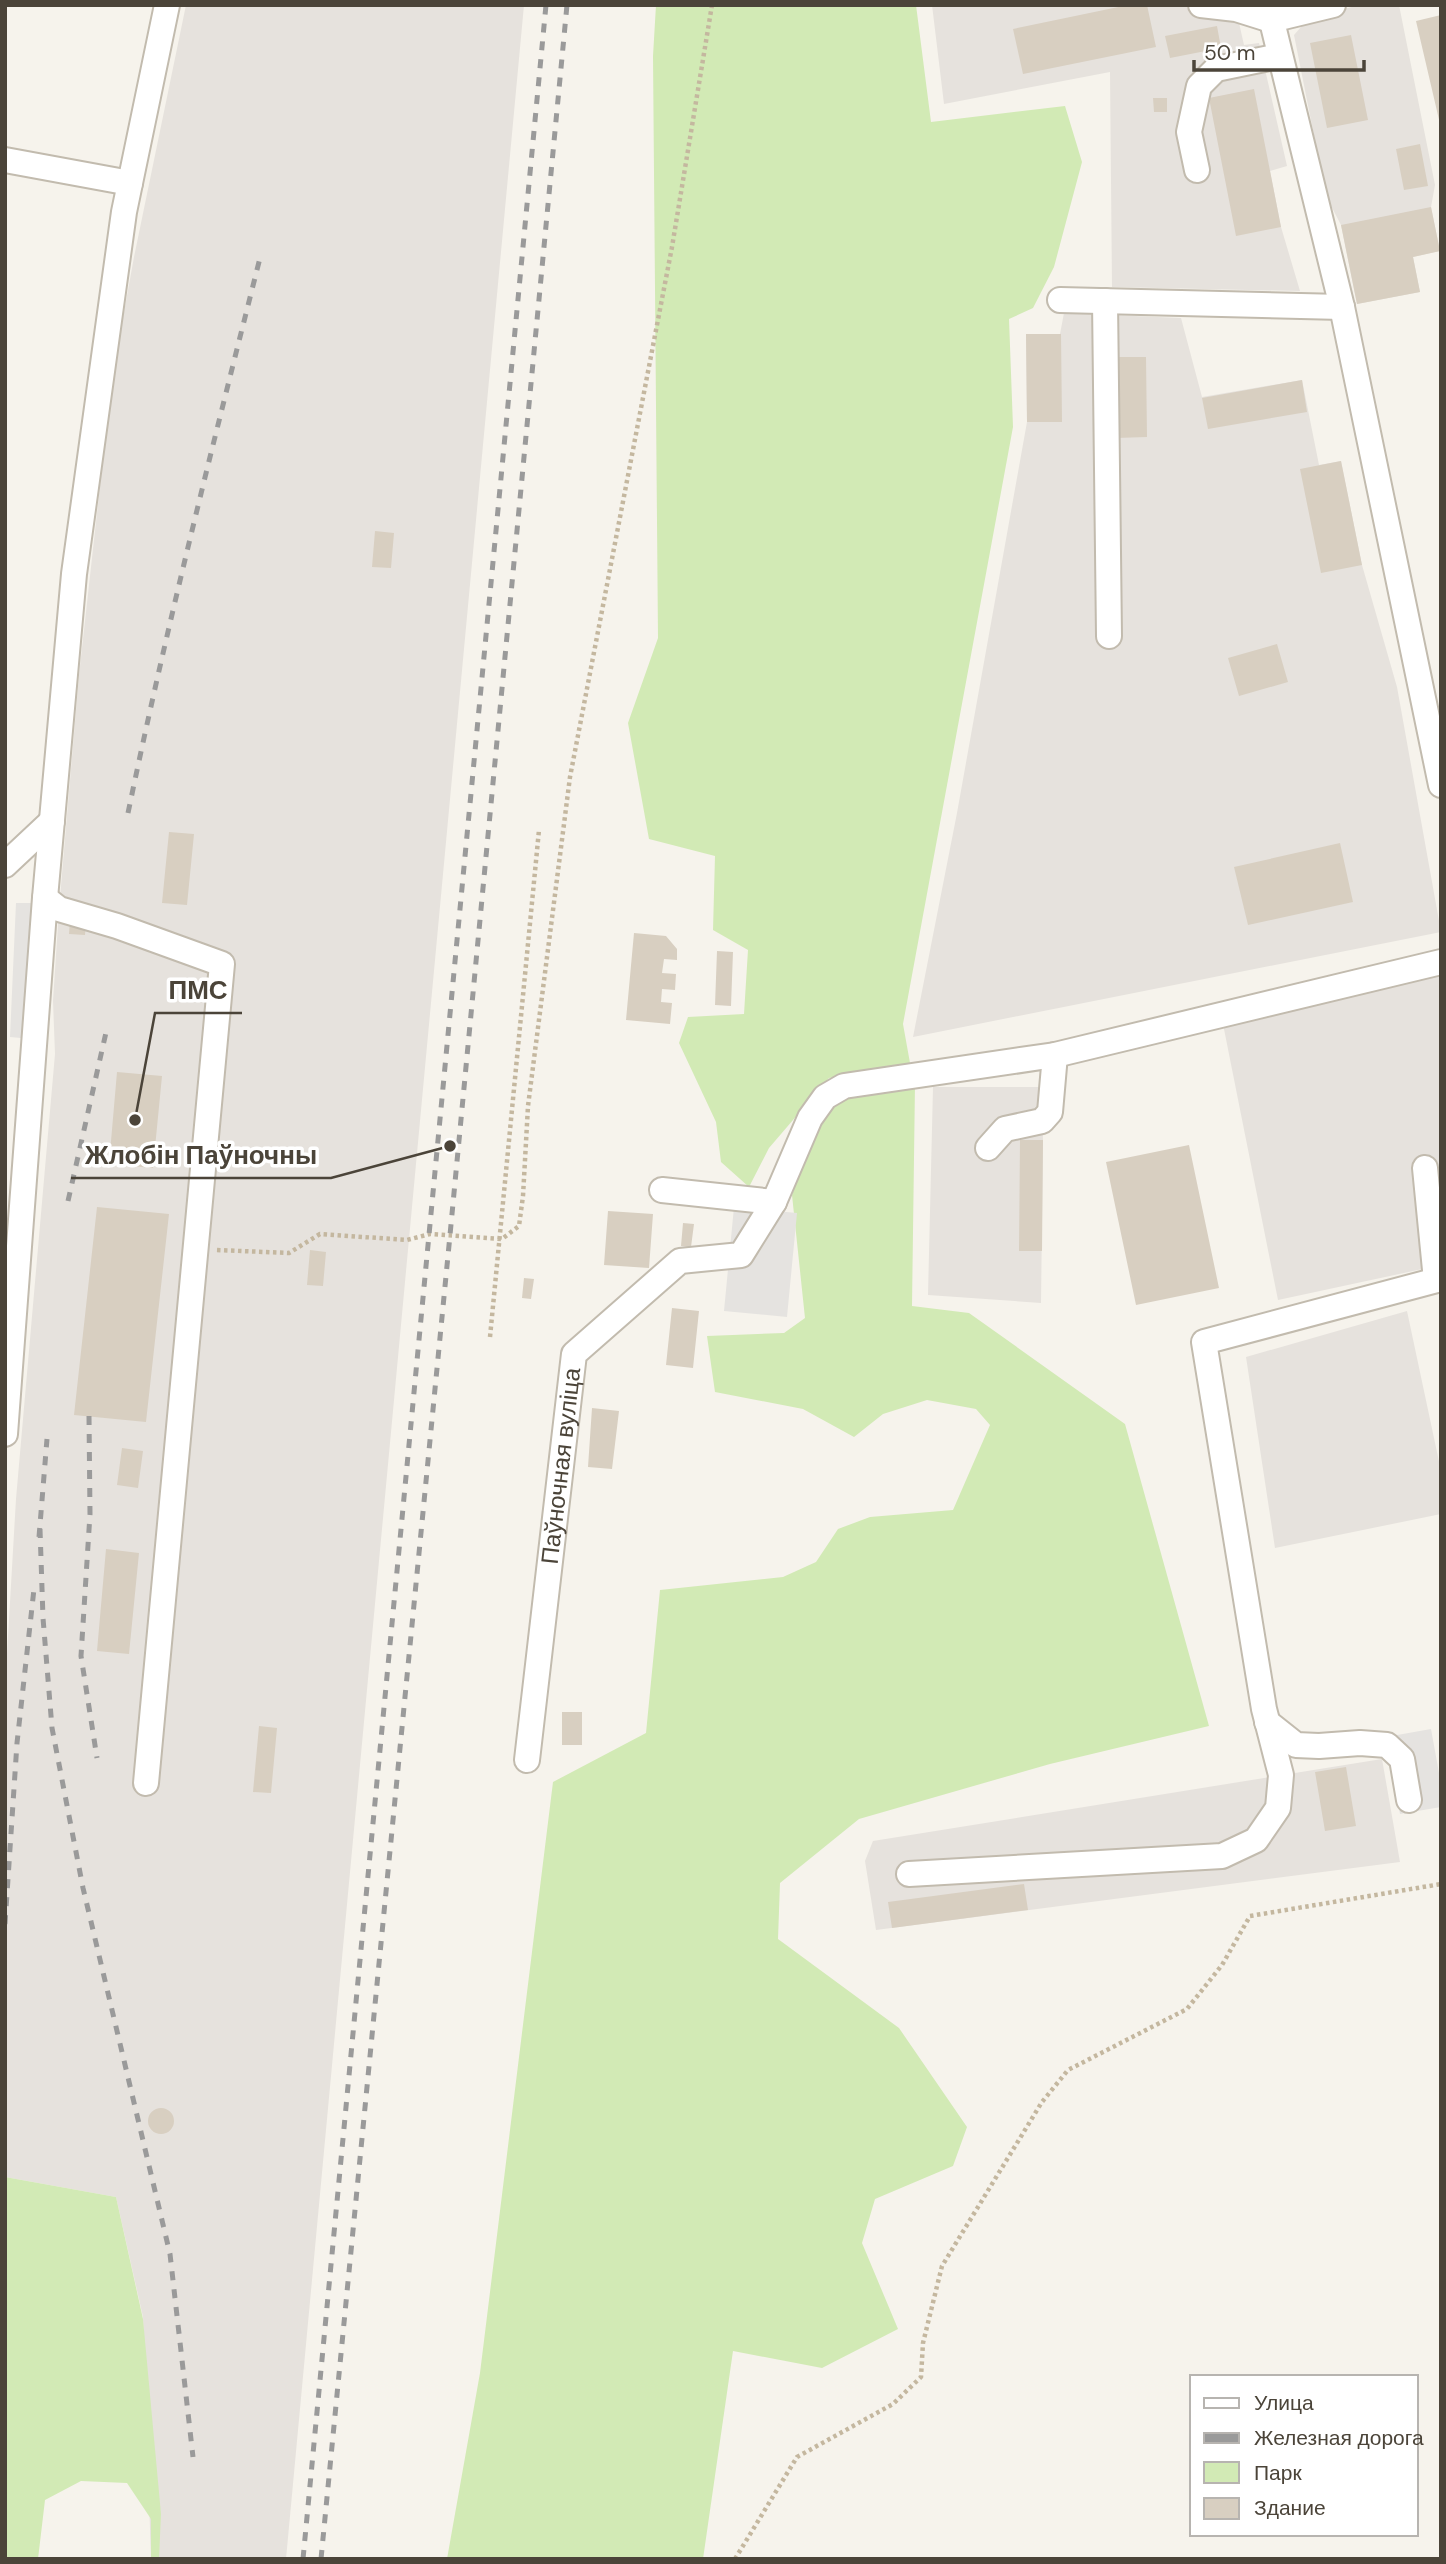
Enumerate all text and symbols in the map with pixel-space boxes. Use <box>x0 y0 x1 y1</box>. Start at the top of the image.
scale bar <box>1194 28 1364 72</box>
text: 50 m <box>1204 39 1255 67</box>
callout: ПМС <box>155 966 242 1013</box>
text: ПМС <box>168 973 228 1007</box>
callout: Жлобін Паўночны <box>71 1131 331 1178</box>
text: Жлобін Паўночны <box>84 1138 317 1172</box>
street label: Паўночная вуліца <box>534 1365 587 1566</box>
legend <box>1190 2375 1418 2536</box>
text: Улица <box>1254 2389 1314 2417</box>
text: Железная дорога <box>1254 2424 1424 2452</box>
text: Парк <box>1254 2459 1302 2487</box>
text: Здание <box>1254 2494 1326 2522</box>

